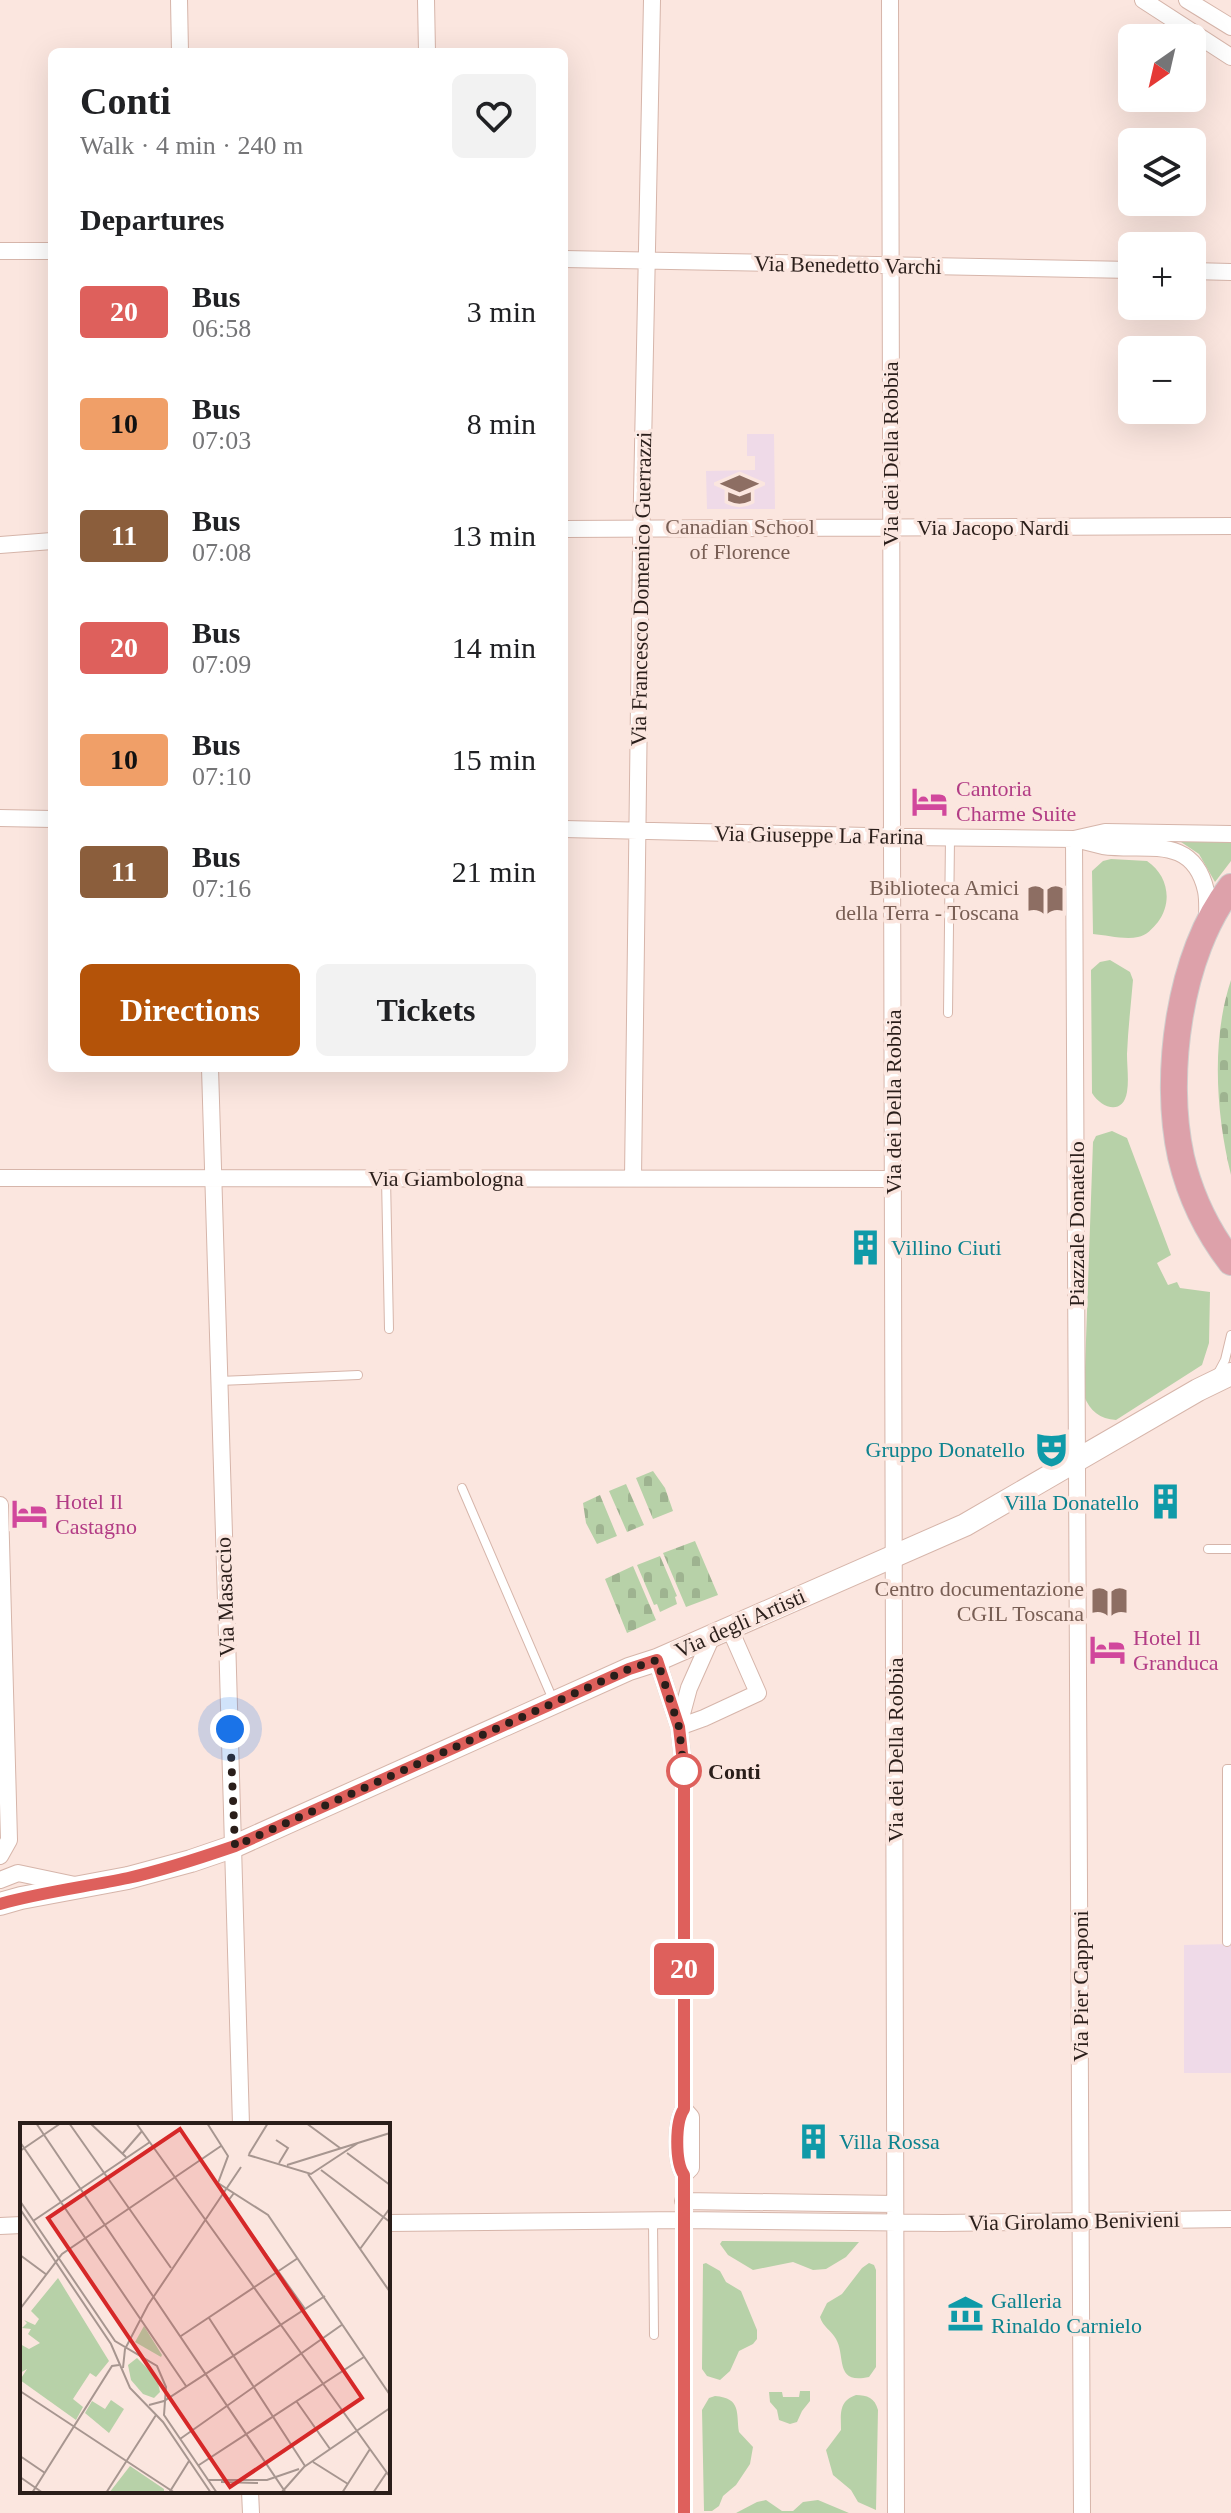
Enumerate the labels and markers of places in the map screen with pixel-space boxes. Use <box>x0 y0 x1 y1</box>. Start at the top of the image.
school or university icon: Canadian School of Florence <box>721 471 759 509</box>
place label: Canadian School of Florence <box>665 514 815 564</box>
place label: Cantoria Charme Suite <box>956 776 1076 826</box>
hotel icon: Cantoria Charme Suite <box>911 782 949 820</box>
place label: Biblioteca Amici della Terra - Toscana <box>835 875 1019 925</box>
library icon: Biblioteca Amici della Terra - Toscana <box>1026 881 1064 919</box>
building icon: Villino Ciuti <box>846 1228 884 1266</box>
place label: Villino Ciuti <box>891 1235 1002 1260</box>
theatre icon: Gruppo Donatello <box>1032 1430 1070 1468</box>
place label: Gruppo Donatello <box>866 1437 1025 1462</box>
building icon: Villa Donatello <box>1146 1483 1184 1521</box>
place label: Hotel Il Castagno <box>55 1489 137 1539</box>
place label: Villa Donatello <box>1004 1490 1139 1515</box>
hotel icon: Hotel Il Castagno <box>10 1495 48 1533</box>
place label: Centro documentazione CGIL Toscana <box>874 1576 1084 1626</box>
library icon: Centro documentazione CGIL Toscana <box>1091 1582 1129 1620</box>
place label: Hotel Il Granduca <box>1133 1625 1219 1675</box>
hotel icon: Hotel Il Granduca <box>1088 1631 1126 1669</box>
marker: Conti <box>667 1754 701 1788</box>
place label: Conti <box>708 1759 761 1784</box>
building icon: Villa Rossa <box>794 2122 832 2160</box>
place label: Villa Rossa <box>839 2129 940 2154</box>
place label: Galleria Rinaldo Carnielo <box>991 2288 1142 2338</box>
museum icon: Galleria Rinaldo Carnielo <box>946 2294 984 2332</box>

